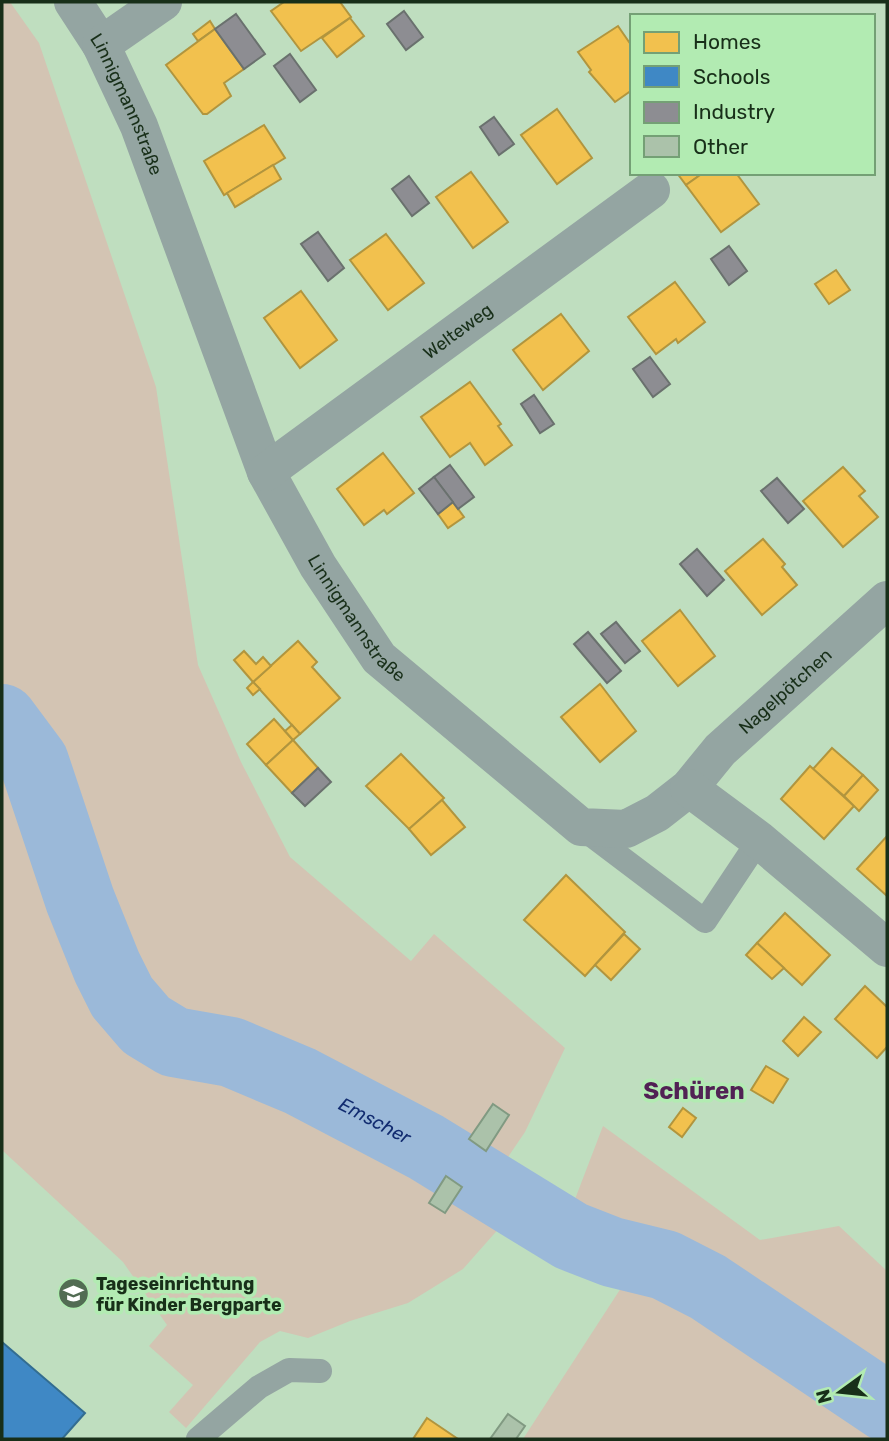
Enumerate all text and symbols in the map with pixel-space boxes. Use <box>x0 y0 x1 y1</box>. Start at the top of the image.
legend <box>630 14 875 175</box>
street label: Linnigmannstraße <box>85 29 167 178</box>
text: Homes <box>693 29 761 54</box>
text: Schools <box>693 64 770 89</box>
text: Industry <box>693 99 775 124</box>
text: Other <box>693 134 748 159</box>
street label: Welteweg <box>419 299 497 364</box>
street label: Linnigmannstraße <box>303 551 410 686</box>
street label: Nagelpötchen <box>734 644 836 739</box>
district label: Schüren <box>643 1077 745 1105</box>
water label: Emscher <box>335 1092 416 1149</box>
place label: Tageseinrichtung für Kinder Bergparte <box>96 1273 282 1316</box>
school or university icon: Tageseinrichtung für Kinder Bergparte <box>56 1277 90 1311</box>
north arrow <box>805 1357 875 1427</box>
text: N <box>811 1387 837 1406</box>

